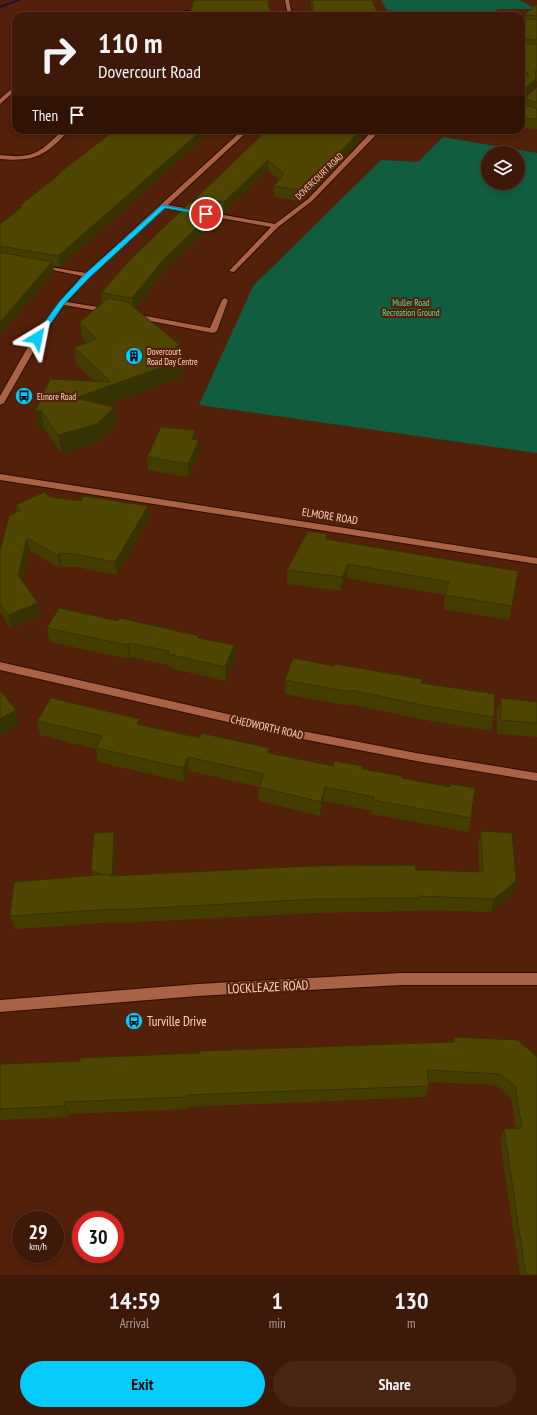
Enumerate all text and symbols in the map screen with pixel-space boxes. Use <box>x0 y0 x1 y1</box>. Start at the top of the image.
text: 110 m <box>98 24 162 61</box>
icon: right <box>32 28 84 80</box>
text: Dovercourt Road <box>98 60 201 83</box>
icon: arrive <box>66 104 88 126</box>
text: Then <box>32 106 58 125</box>
map controls <box>481 146 525 190</box>
button: layers <box>481 146 525 190</box>
street label: DOVERCOURT ROAD <box>293 150 345 202</box>
pin <box>189 197 223 231</box>
icon: arrive <box>195 203 217 225</box>
park label: Muller Road Recreation Ground <box>382 297 440 318</box>
position arrow <box>16 317 58 359</box>
building icon: Dovercourt Road Day Centre <box>124 346 144 366</box>
place label: Dovercourt Road Day Centre <box>147 346 198 367</box>
bus stop icon: Elmore Road <box>14 386 34 406</box>
place label: Elmore Road <box>37 391 76 402</box>
street label: ELMORE ROAD <box>301 505 359 527</box>
street label: CHEDWORTH ROAD <box>229 712 305 742</box>
street label: LOCKLEAZE ROAD <box>227 976 309 998</box>
bus stop icon: Turville Drive <box>124 1011 144 1031</box>
place label: Turville Drive <box>147 1013 207 1030</box>
speed limit sign: 30 <box>72 1211 124 1263</box>
text: 29 <box>28 1219 48 1245</box>
text: km/h <box>29 1240 47 1253</box>
text: 14:59 <box>108 1285 160 1316</box>
text: 1 <box>271 1285 283 1316</box>
text: 130 <box>394 1285 429 1316</box>
text: Arrival <box>120 1315 149 1332</box>
text: min <box>269 1315 286 1332</box>
text: m <box>407 1315 416 1332</box>
button: Exit <box>20 1361 265 1407</box>
button: Share <box>273 1361 517 1407</box>

